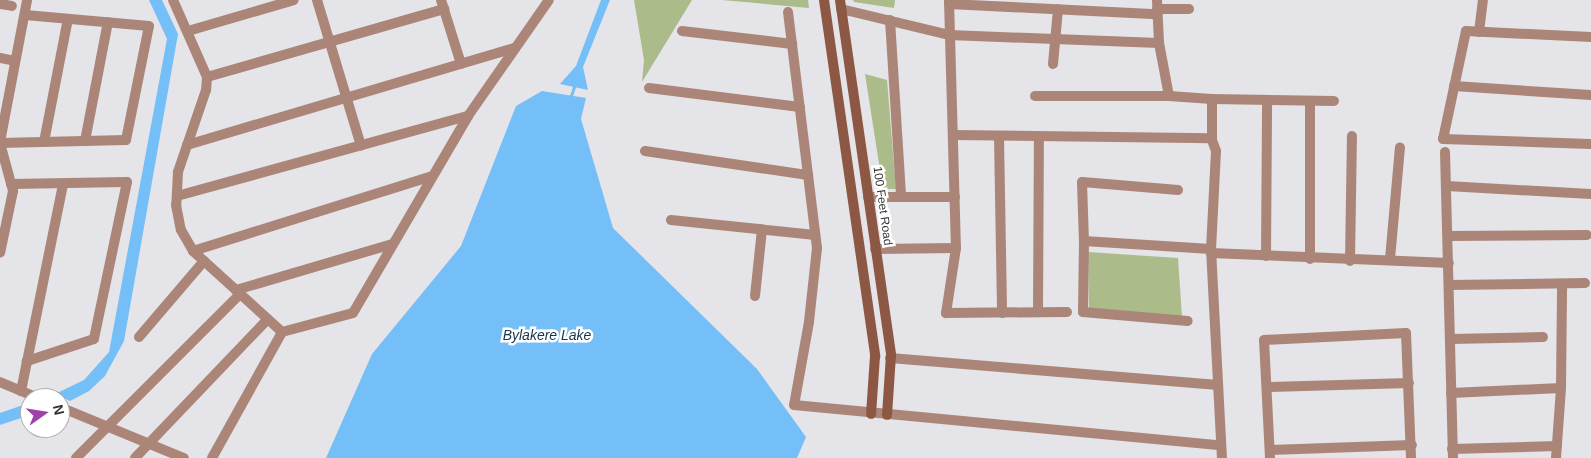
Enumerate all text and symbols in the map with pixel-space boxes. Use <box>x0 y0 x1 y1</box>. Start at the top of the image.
street label: 100 Feet Road <box>869 166 895 246</box>
water label: Bylakere Lake <box>503 327 591 343</box>
north arrow <box>20 388 70 438</box>
text: N <box>50 403 68 417</box>

